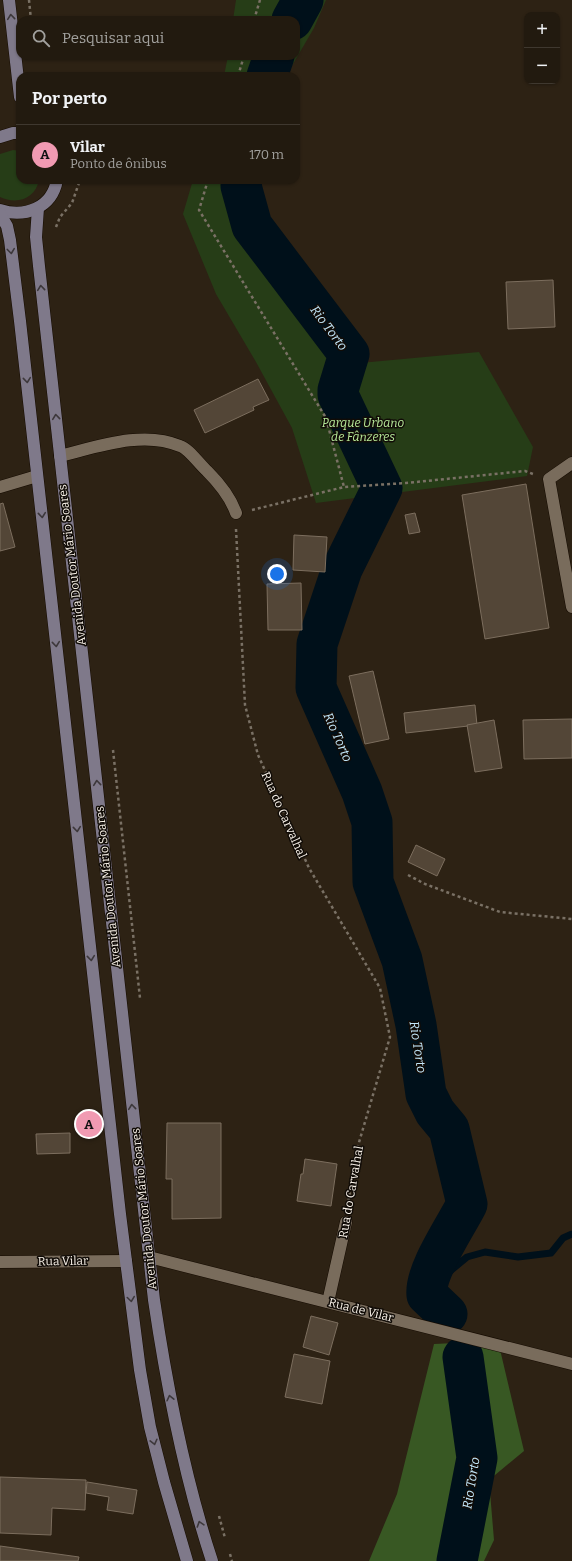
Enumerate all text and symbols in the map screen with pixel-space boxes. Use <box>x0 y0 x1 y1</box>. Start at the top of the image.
map controls <box>524 12 560 84</box>
button: + <box>524 12 560 48</box>
one-way arrow <box>6 14 15 20</box>
search box <box>16 16 300 60</box>
icon: search <box>30 27 52 49</box>
text: Pesquisar aqui <box>62 29 164 47</box>
button: − <box>524 48 560 84</box>
text: Por perto <box>32 88 107 109</box>
text: Vilar <box>70 138 105 156</box>
text: A <box>40 147 50 162</box>
text: 170 m <box>249 147 284 162</box>
text: Ponto de ônibus <box>70 156 167 171</box>
one-way arrow <box>7 248 16 254</box>
one-way arrow <box>37 285 46 291</box>
water label: Rio Torto <box>307 303 351 353</box>
one-way arrow <box>22 377 31 383</box>
one-way arrow <box>51 414 60 420</box>
park label: Parque Urbano de Fânzeres <box>322 416 404 444</box>
street label: Avenida Doutor Mário Soares <box>55 483 89 646</box>
one-way arrow <box>37 512 46 518</box>
your location <box>267 564 287 584</box>
one-way arrow <box>51 641 60 647</box>
water label: Rio Torto <box>320 710 356 764</box>
street label: Rua do Carvalhal <box>259 769 310 861</box>
one-way arrow <box>93 779 102 786</box>
street label: Avenida Doutor Mário Soares <box>93 805 123 968</box>
one-way arrow <box>72 826 81 832</box>
one-way arrow <box>86 955 95 961</box>
water label: Rio Torto <box>406 1020 430 1074</box>
one-way arrow <box>128 1104 137 1110</box>
pin: A <box>76 1109 102 1139</box>
street label: Avenida Doutor Mário Soares <box>129 1127 159 1290</box>
street label: Rua do Carvalhal <box>336 1144 366 1239</box>
street label: Rua Vilar <box>38 1254 89 1268</box>
street label: Rua de Vilar <box>327 1295 396 1325</box>
one-way arrow <box>126 1296 135 1303</box>
one-way arrow <box>166 1394 174 1401</box>
one-way arrow <box>149 1438 157 1445</box>
water label: Rio Torto <box>459 1456 483 1510</box>
one-way arrow <box>196 1521 204 1528</box>

